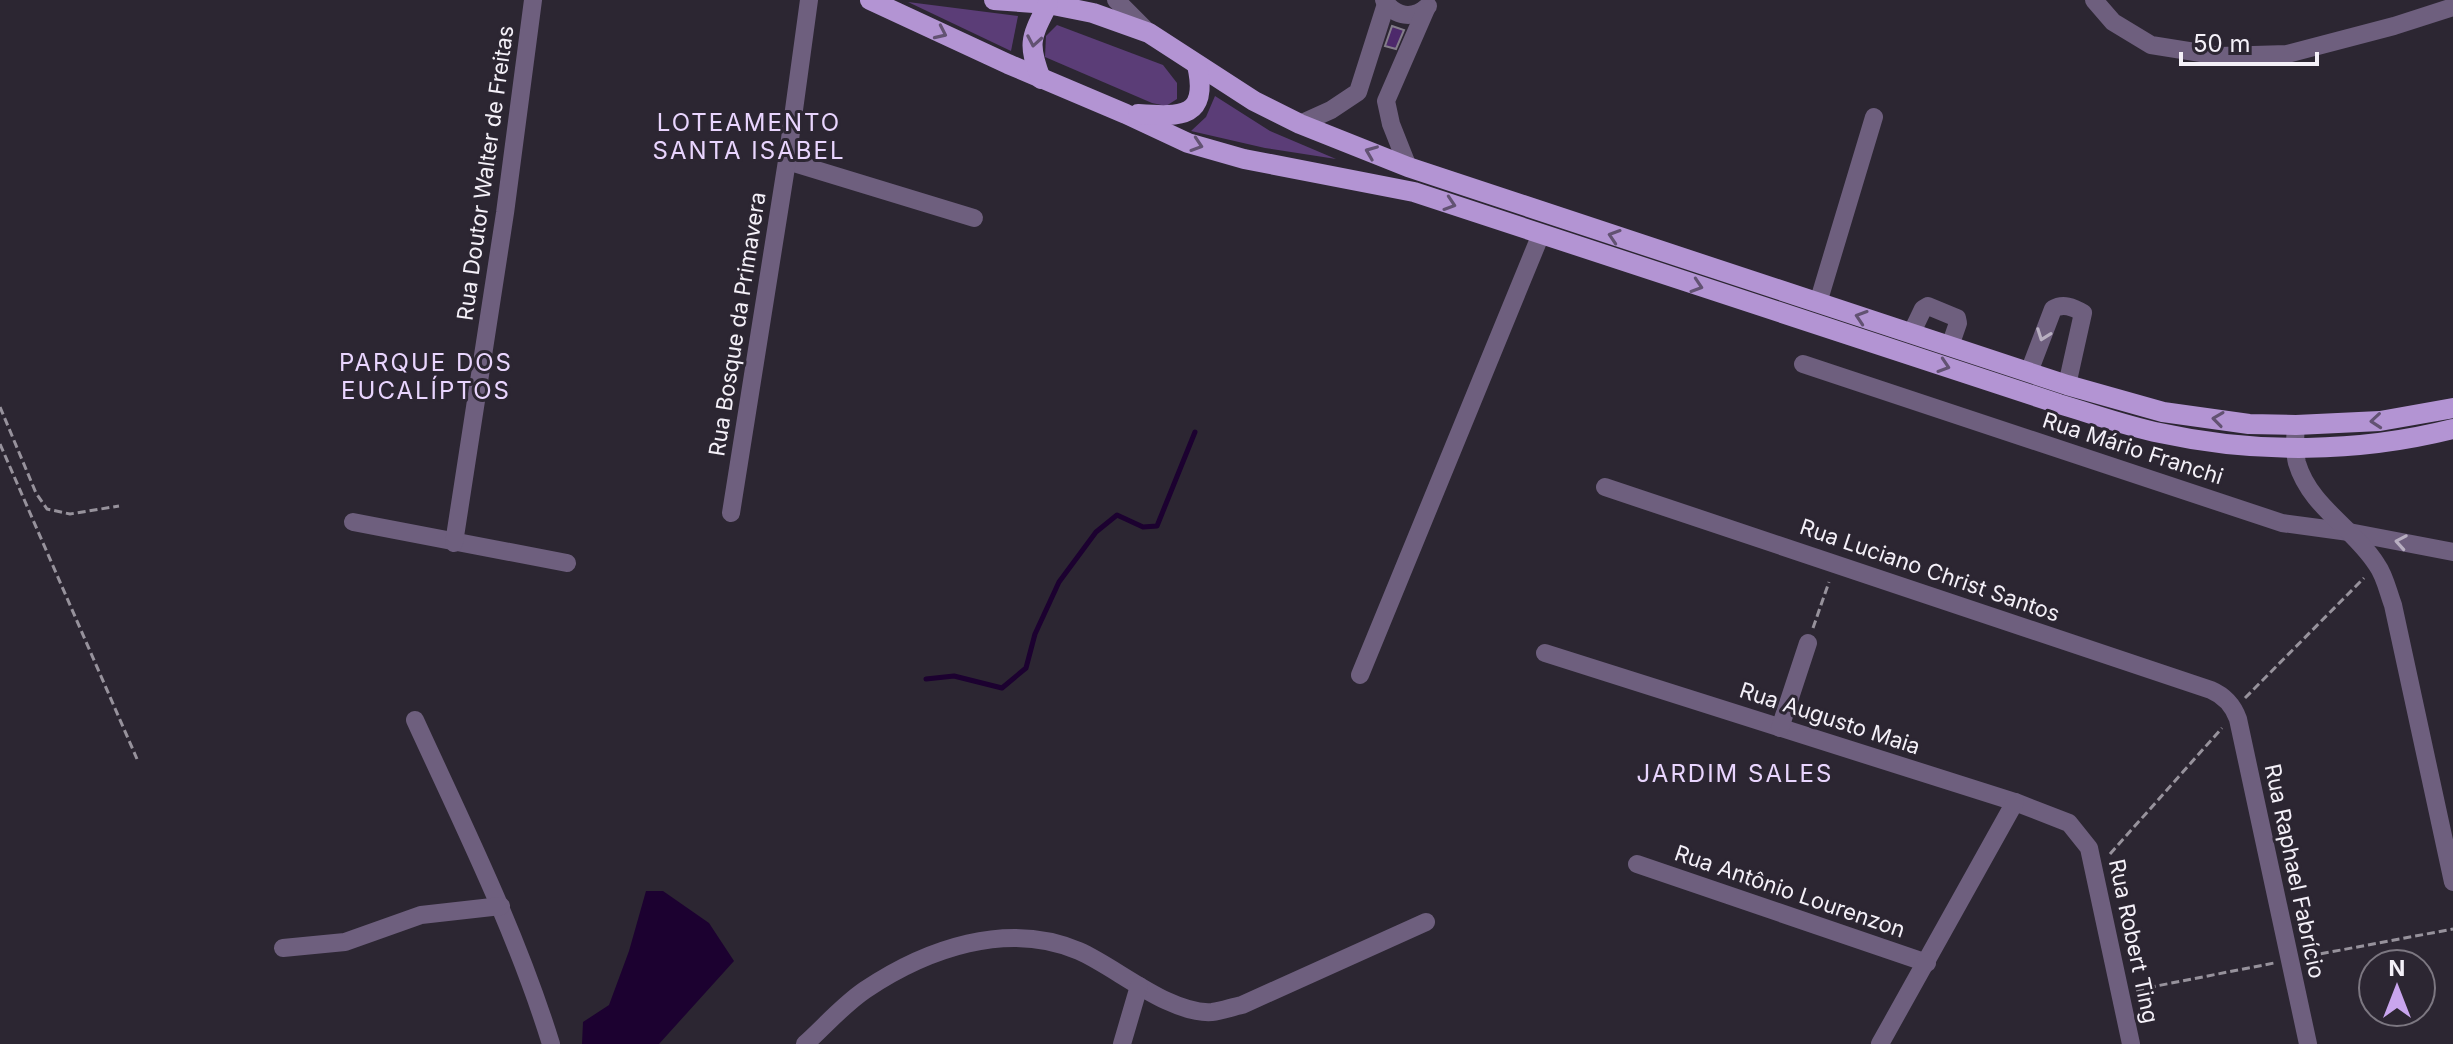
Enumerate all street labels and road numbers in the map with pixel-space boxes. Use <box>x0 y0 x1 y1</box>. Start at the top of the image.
street label: Rua Doutor Walter de Freitas <box>451 24 519 322</box>
street label: Rua Bosque da Primavera <box>703 190 771 458</box>
street label: Rua Mário Franchi <box>2040 407 2226 489</box>
street label: Rua Luciano Christ Santos <box>1797 513 2063 627</box>
street label: Rua Augusto Maia <box>1736 677 1924 759</box>
street label: Rua Raphael Fabrício <box>2260 761 2330 981</box>
street label: Rua Antônio Lourenzon <box>1671 839 1909 943</box>
street label: Rua Robert Ting <box>2104 857 2164 1025</box>

